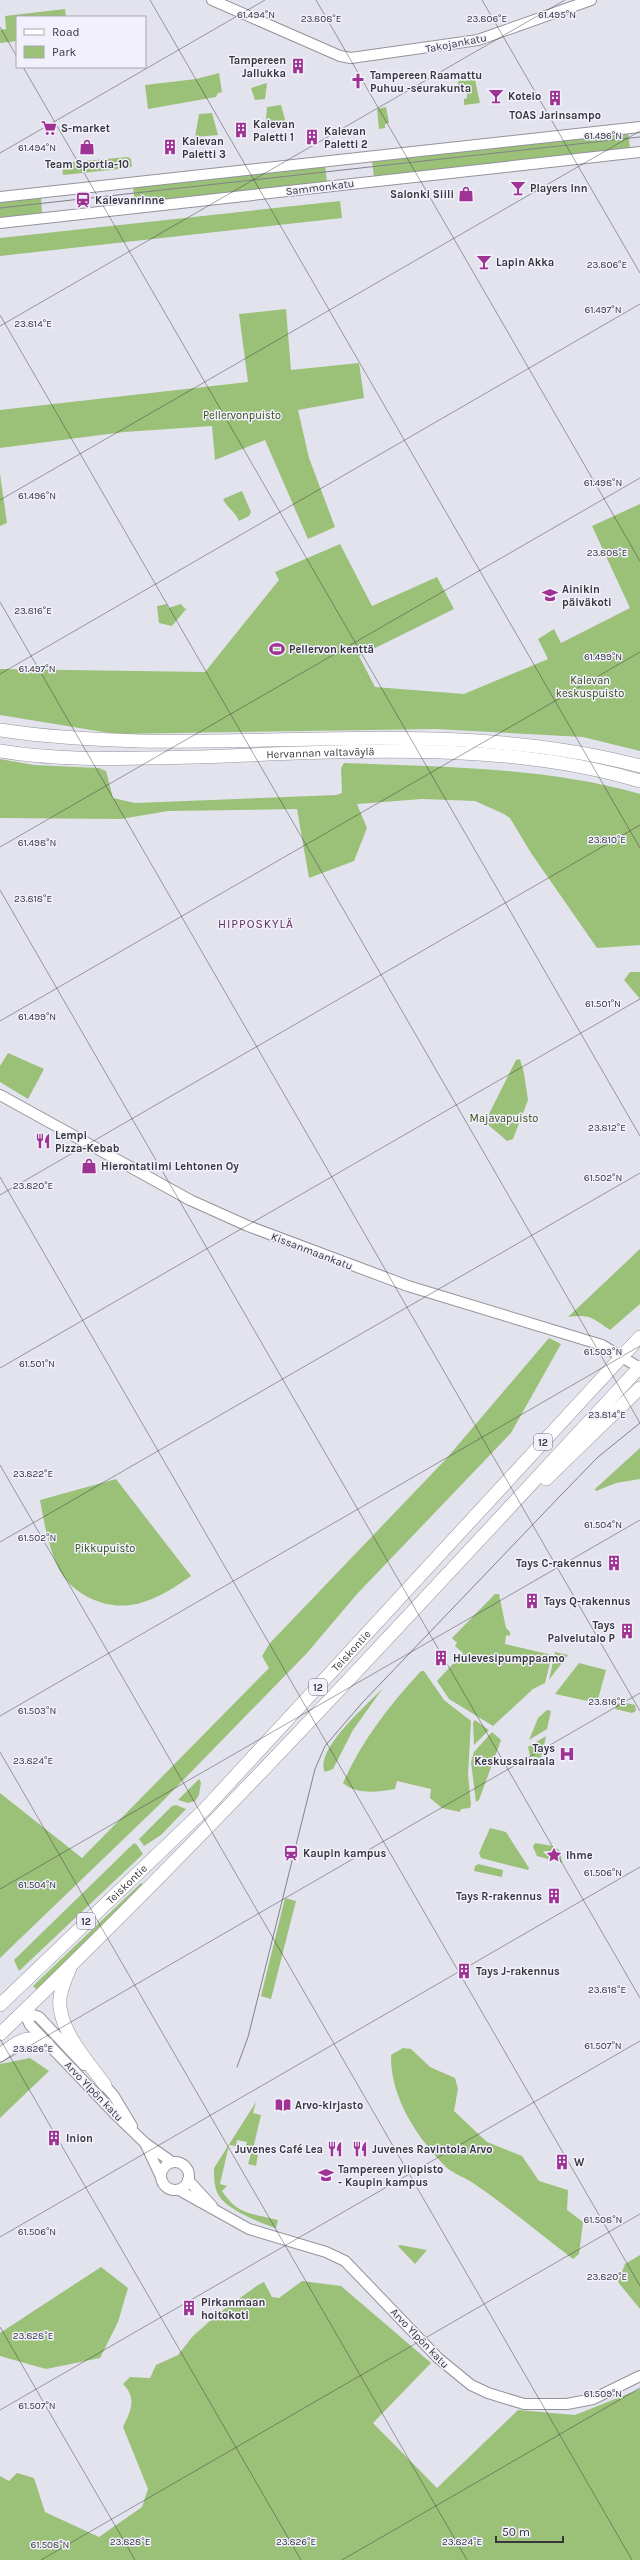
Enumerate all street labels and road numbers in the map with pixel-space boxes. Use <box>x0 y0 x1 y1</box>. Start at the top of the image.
street label: Takojankatu <box>424 31 488 56</box>
street label: Sammonkatu <box>285 177 355 198</box>
street label: Hervannan valtaväylä <box>266 745 375 761</box>
street label: Kissanmaankatu <box>269 1230 354 1273</box>
road number: 12 <box>534 1434 552 1450</box>
street label: Teiskontie <box>329 1627 374 1674</box>
road number: 12 <box>309 1679 327 1695</box>
street label: Teiskontie <box>104 1862 150 1907</box>
road number: 12 <box>77 1913 95 1929</box>
street label: Arvo Ylpön katu <box>62 2059 126 2124</box>
street label: Arvo Ylpön katu <box>388 2306 452 2371</box>

